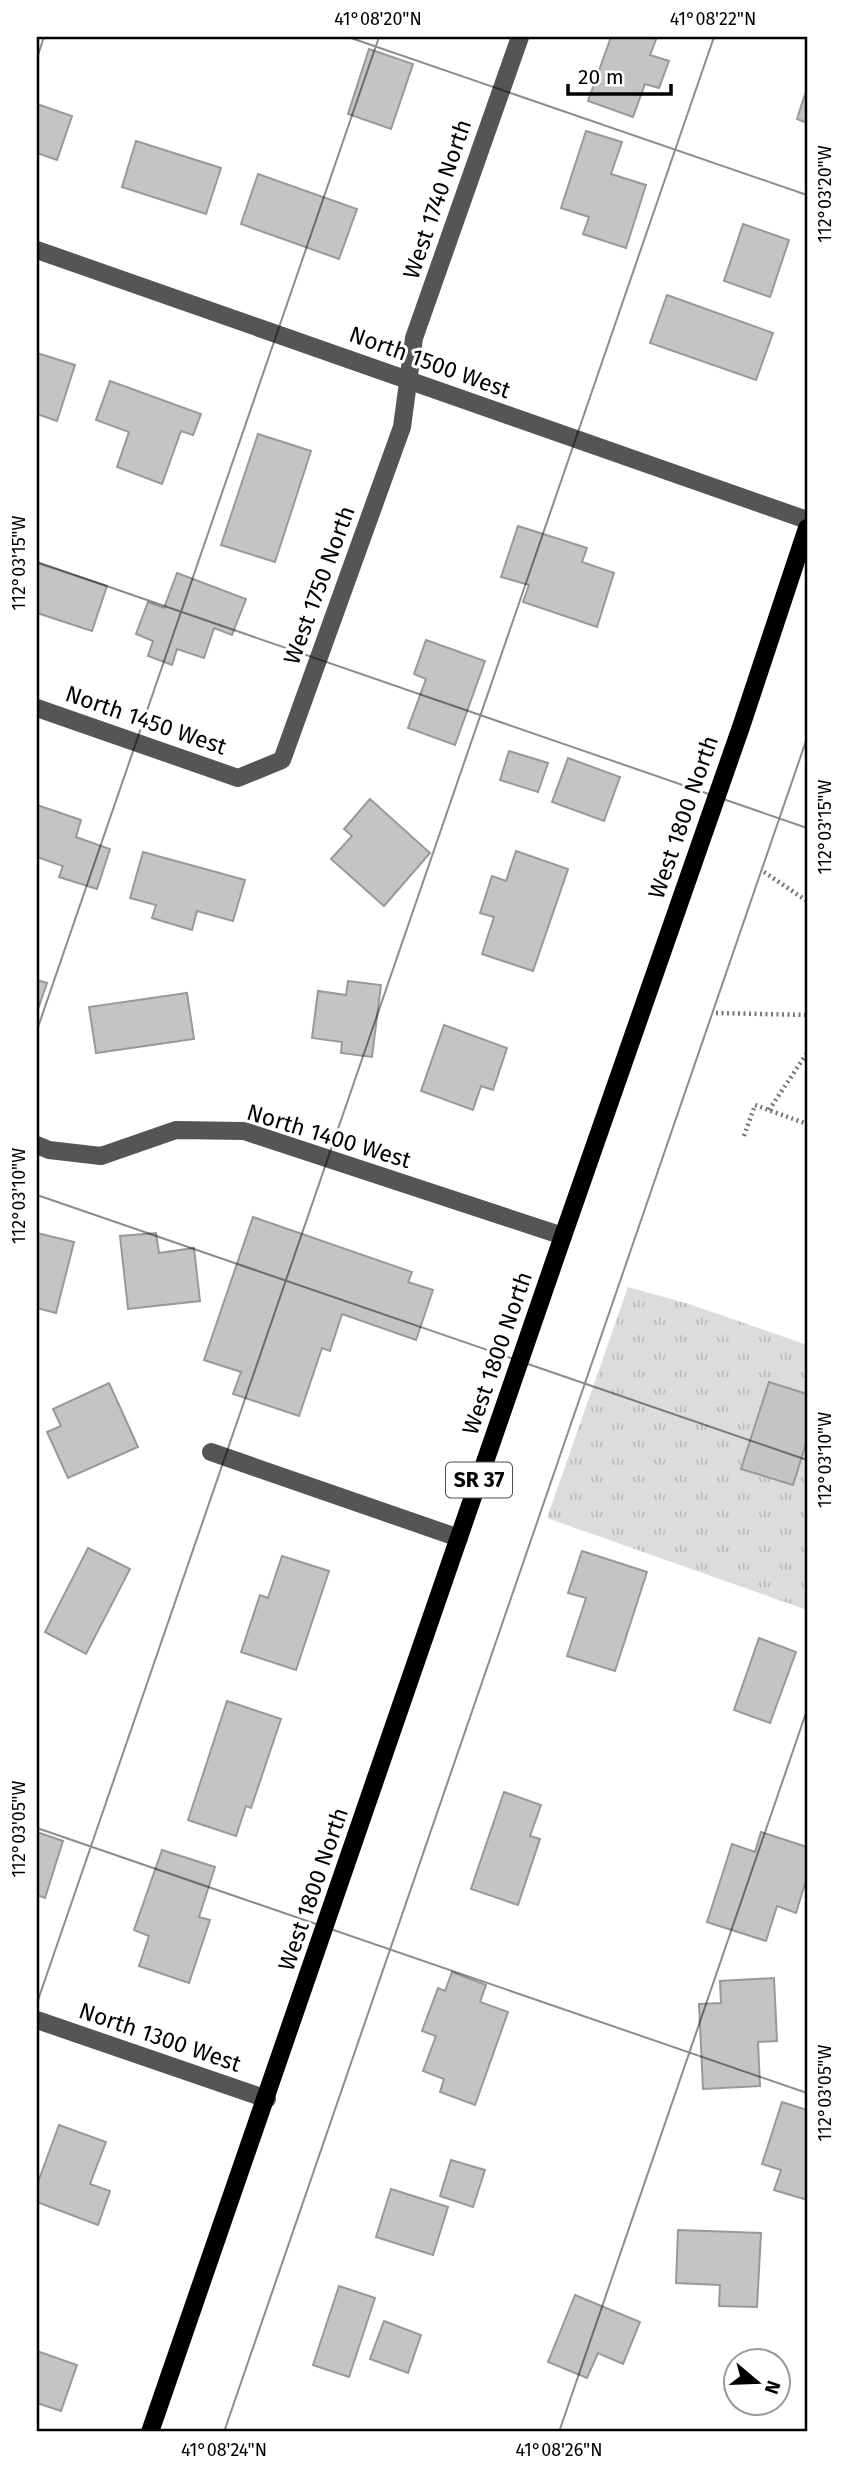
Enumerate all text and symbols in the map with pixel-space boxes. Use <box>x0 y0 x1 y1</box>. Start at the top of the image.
text: 41°08'20"N <box>334 8 422 30</box>
text: 41°08'22"N <box>670 8 756 30</box>
scale bar <box>568 52 671 96</box>
text: 20 m <box>578 64 624 90</box>
street label: West 1740 North <box>397 116 477 282</box>
text: 112°03'20"W <box>814 145 836 243</box>
street label: North 1500 West <box>346 320 515 404</box>
street label: West 1750 North <box>277 502 361 668</box>
text: 112°03'15"W <box>8 515 30 610</box>
street label: North 1450 West <box>62 679 231 761</box>
street label: West 1800 North <box>642 732 724 902</box>
text: 112°03'15"W <box>814 779 836 874</box>
street label: North 1400 West <box>244 1098 415 1174</box>
text: 112°03'10"W <box>8 1148 30 1244</box>
street label: West 1800 North <box>456 1268 538 1438</box>
text: 112°03'10"W <box>814 1412 836 1508</box>
road number: SR 37 <box>446 1462 512 1498</box>
text: 112°03'05"W <box>8 1780 30 1877</box>
street label: West 1800 North <box>272 1804 354 1974</box>
street label: North 1300 West <box>75 1996 245 2078</box>
text: 112°03'05"W <box>814 2044 836 2141</box>
north arrow <box>722 2346 792 2416</box>
text: N <box>760 2378 786 2397</box>
text: 41°08'24"N <box>181 2439 267 2461</box>
text: 41°08'26"N <box>516 2439 603 2461</box>

